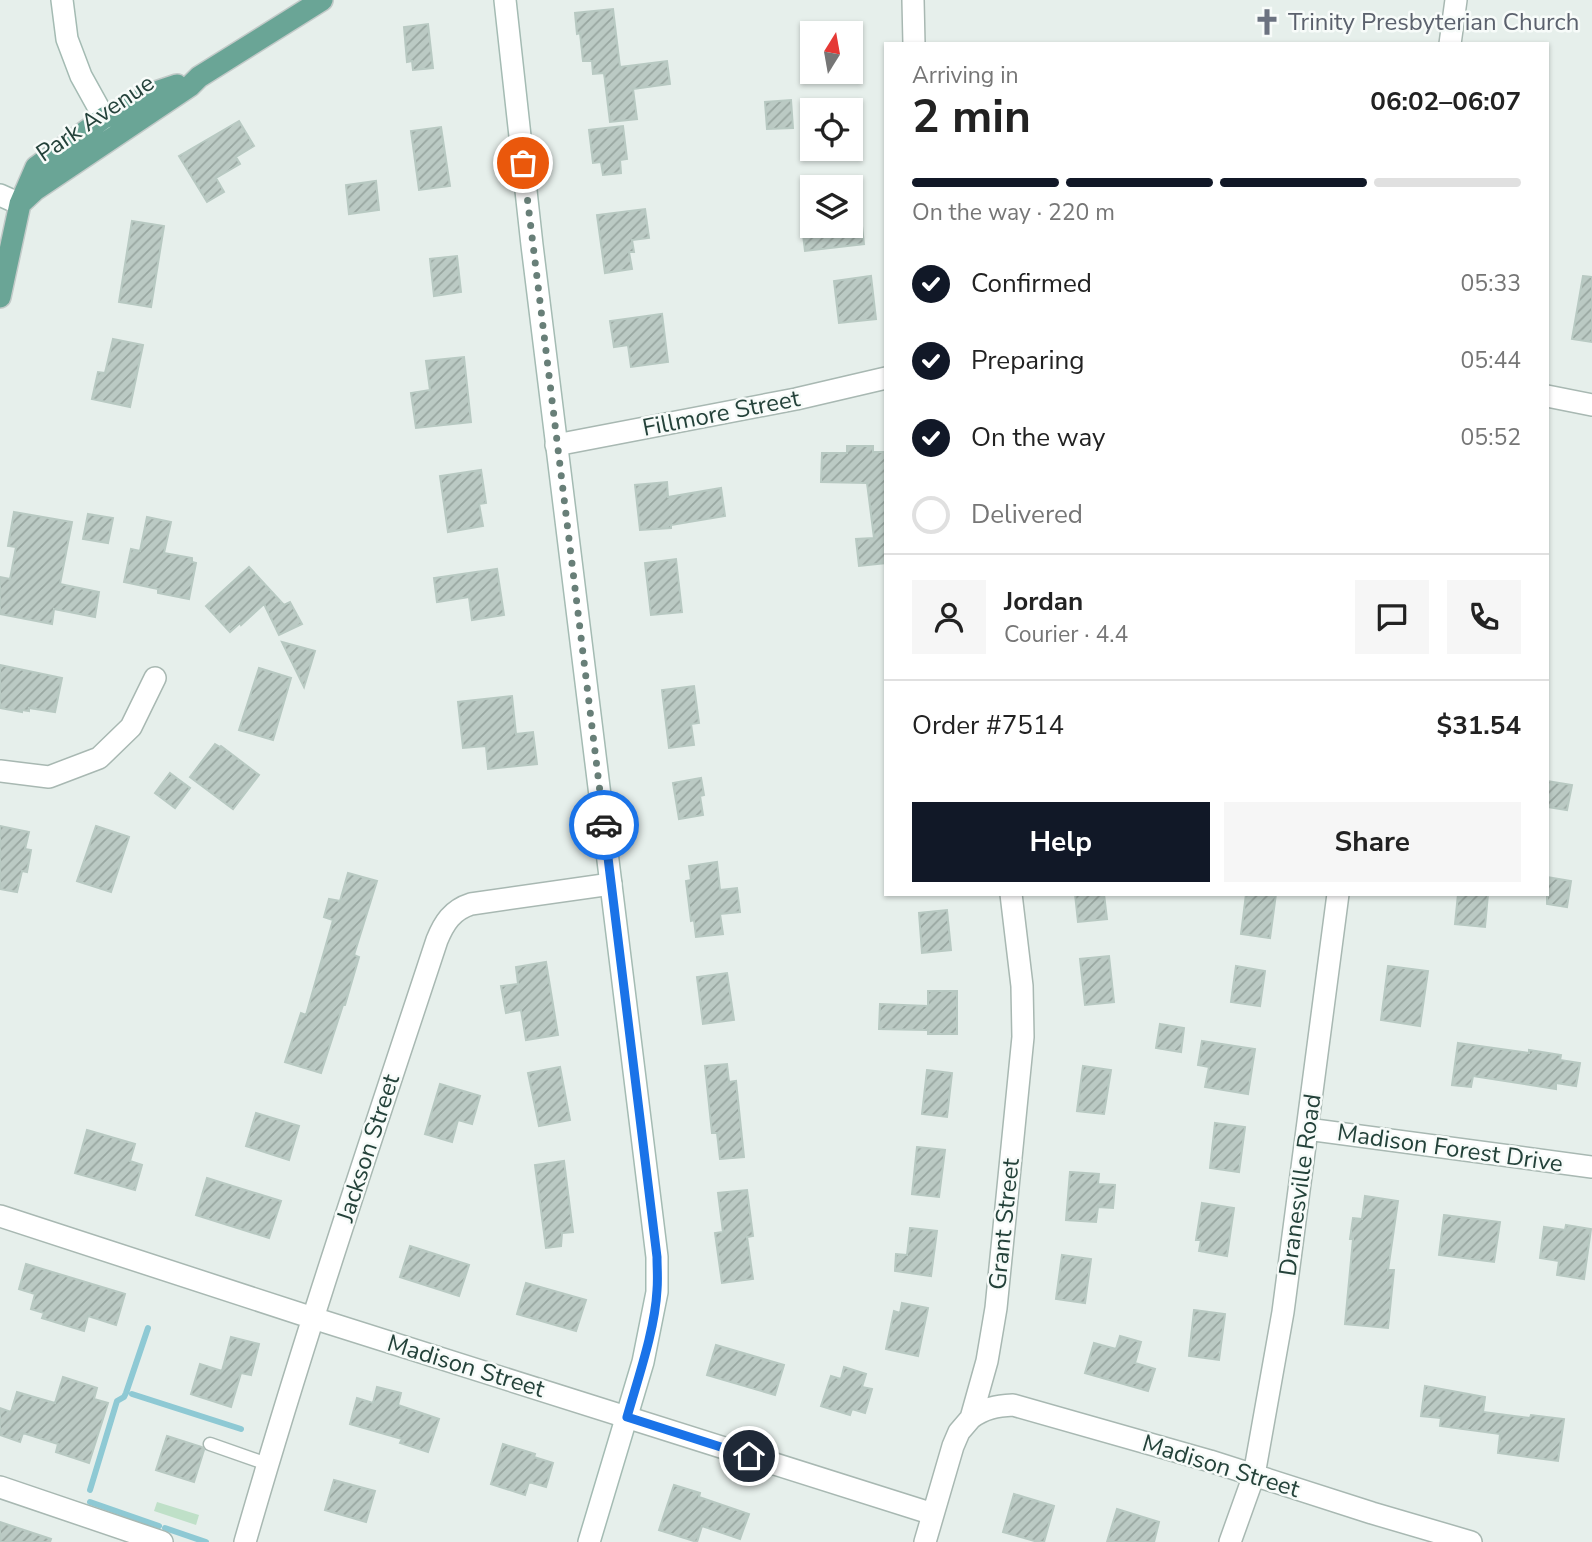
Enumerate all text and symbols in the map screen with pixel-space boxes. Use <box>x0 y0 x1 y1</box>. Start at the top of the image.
place label: Trinity Presbyterian Church <box>1288 6 1579 38</box>
church icon: Trinity Presbyterian Church <box>1252 7 1282 37</box>
north arrow <box>800 21 863 84</box>
map controls <box>800 21 863 238</box>
text: Arriving in <box>912 60 1019 91</box>
street label: Park Avenue <box>30 67 160 169</box>
text: 06:02–06:07 <box>1370 84 1521 119</box>
text: 2 min <box>912 85 1031 148</box>
button: locate <box>800 98 863 161</box>
pin <box>493 133 553 193</box>
icon: bag <box>504 144 542 182</box>
button: layers <box>800 175 863 238</box>
text: On the way · 220 m <box>912 197 1115 228</box>
icon: check <box>912 265 950 303</box>
text: Confirmed <box>971 266 1092 301</box>
text: 05:33 <box>1461 268 1521 299</box>
icon: check <box>912 342 950 380</box>
text: Preparing <box>971 343 1084 378</box>
text: 05:44 <box>1461 345 1521 376</box>
street label: Fillmore Street <box>640 382 803 444</box>
icon: check <box>912 419 950 457</box>
text: On the way <box>971 420 1105 455</box>
text: 05:52 <box>1461 422 1521 453</box>
text: Delivered <box>971 497 1083 532</box>
button: person <box>912 580 986 654</box>
button: chat <box>1355 580 1429 654</box>
button: phone <box>1447 580 1521 654</box>
text: Jordan <box>1004 584 1083 619</box>
text: Courier · 4.4 <box>1004 619 1128 650</box>
text: Order #7514 <box>912 708 1064 743</box>
text: $31.54 <box>1437 708 1521 743</box>
courier <box>569 790 639 860</box>
button: Help <box>912 802 1210 882</box>
button: Share <box>1224 802 1521 882</box>
icon: car <box>585 806 623 844</box>
street label: Jackson Street <box>329 1069 407 1227</box>
street label: Dranesville Road <box>1271 1092 1329 1278</box>
street label: Madison Forest Drive <box>1335 1116 1565 1180</box>
street label: Grant Street <box>981 1156 1027 1291</box>
street label: Madison Street <box>383 1327 549 1405</box>
pin <box>719 1426 779 1486</box>
street label: Madison Street <box>1138 1427 1304 1505</box>
icon: home <box>730 1437 768 1475</box>

